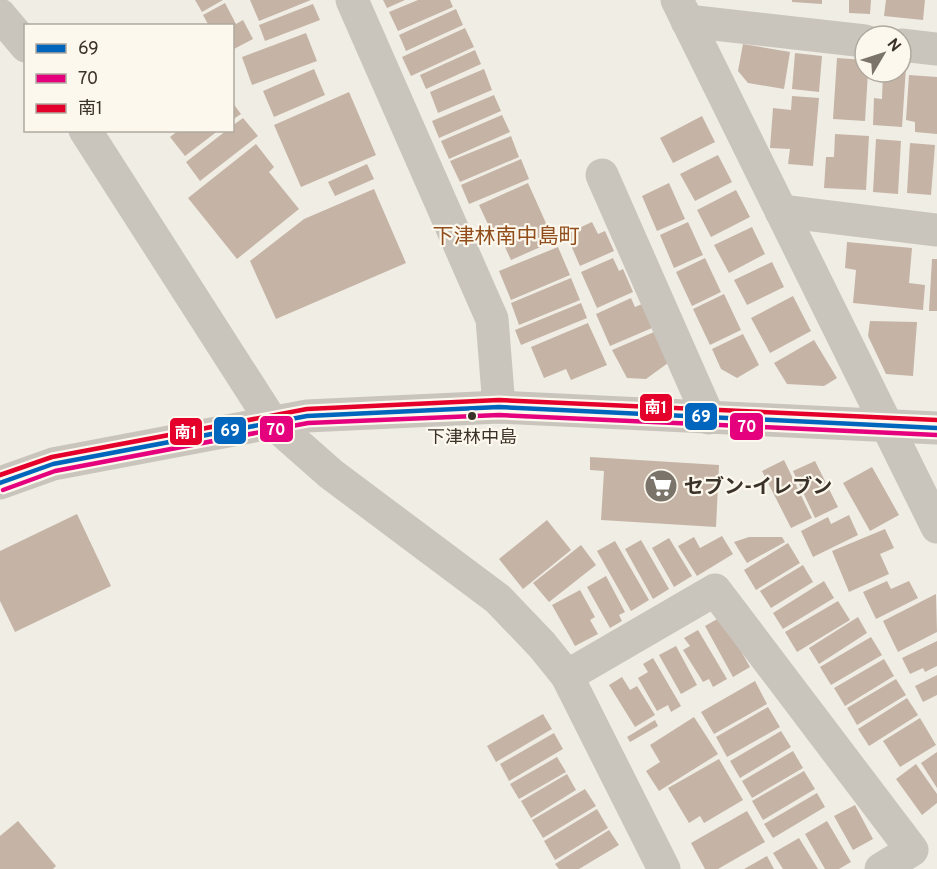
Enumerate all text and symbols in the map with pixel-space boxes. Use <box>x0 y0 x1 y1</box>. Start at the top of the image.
legend <box>24 24 234 132</box>
north arrow <box>853 24 913 84</box>
text: N <box>882 35 904 57</box>
text: 69 <box>78 38 99 61</box>
text: 70 <box>78 68 98 91</box>
text: 南1 <box>78 98 103 121</box>
district label: 下津林南中島町 <box>433 224 580 251</box>
line badge: 南1 <box>639 393 673 422</box>
text: 南1 <box>645 399 667 419</box>
line badge: 69 <box>684 402 718 431</box>
text: 69 <box>691 408 711 428</box>
marker: 下津林中島 <box>466 410 478 422</box>
line badge: 70 <box>729 412 764 441</box>
line badge: 70 <box>259 415 294 443</box>
line badge: 69 <box>213 416 247 445</box>
line badge: 南1 <box>169 417 203 446</box>
text: 70 <box>737 418 757 438</box>
text: 70 <box>266 421 286 441</box>
text: 69 <box>220 422 240 442</box>
text: 南1 <box>175 424 197 444</box>
place label: 下津林中島 <box>427 427 517 450</box>
supermarket icon: セブン-イレブン <box>643 468 679 504</box>
place label: セブン-イレブン <box>684 475 832 501</box>

